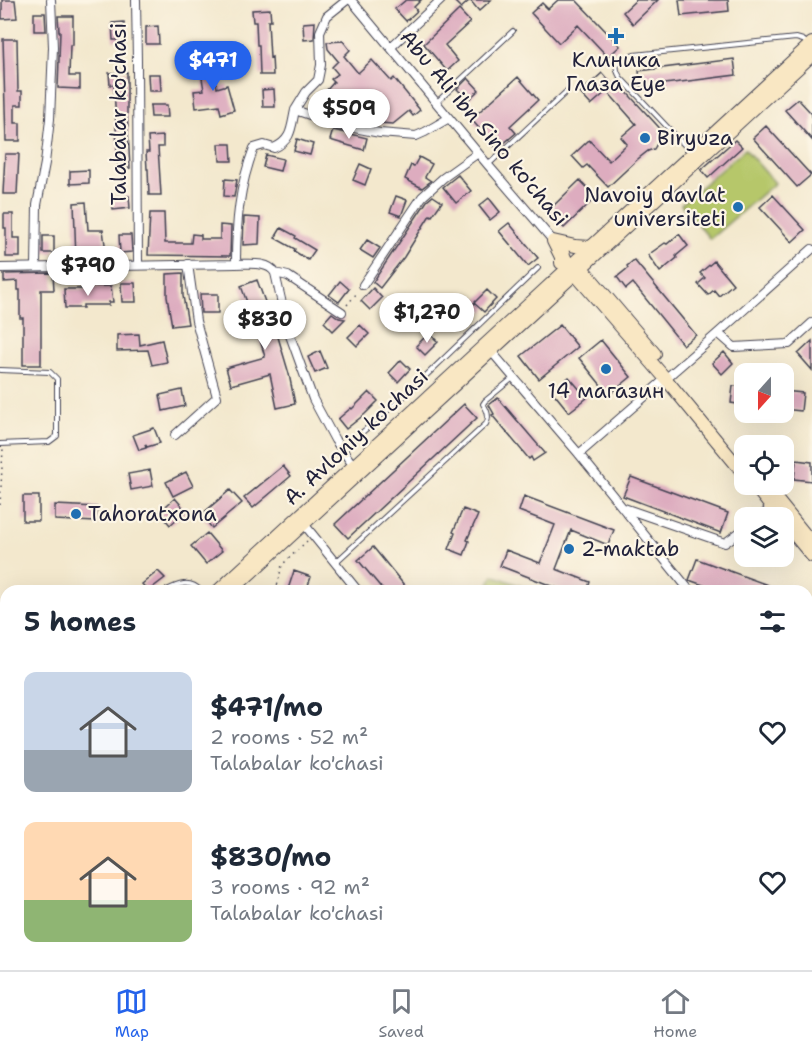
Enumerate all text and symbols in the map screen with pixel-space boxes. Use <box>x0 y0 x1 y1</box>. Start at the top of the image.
street label: Talabalar ko'chasi <box>105 23 133 205</box>
street label: Abu Ali ibn Sino ko'chasi <box>394 24 574 232</box>
marker: Клиника Глаза Eye <box>607 27 625 45</box>
pin: $471 <box>177 41 249 92</box>
place label: Клиника Глаза Eye <box>566 46 666 98</box>
text: $471 <box>188 47 238 73</box>
pin: $509 <box>313 89 385 140</box>
text: $509 <box>322 95 376 121</box>
place label: Biryuza <box>657 124 733 152</box>
marker: Biryuza <box>638 131 652 145</box>
place label: Navoiy davlat universiteti <box>584 181 726 233</box>
marker: Navoiy davlat universiteti <box>731 200 745 214</box>
pin: $790 <box>52 246 124 297</box>
text: $790 <box>60 252 116 278</box>
pin: $1,270 <box>378 293 476 344</box>
text: $1,270 <box>393 299 461 325</box>
pin: $830 <box>229 300 301 351</box>
text: $830 <box>237 306 293 332</box>
marker: 14 магазин <box>599 362 613 376</box>
street label: A. Avloniy ko'chasi <box>278 363 434 511</box>
north arrow <box>734 363 794 423</box>
map controls <box>734 363 794 567</box>
place label: 14 магазин <box>548 377 664 405</box>
button: locate <box>734 435 794 495</box>
place label: Tahoratxona <box>88 500 217 528</box>
marker: Tahoratxona <box>69 507 83 521</box>
button: layers <box>734 507 794 567</box>
place label: 2-maktab <box>581 535 679 563</box>
marker: 2-maktab <box>562 542 576 556</box>
text: 5 homes <box>24 604 136 639</box>
icon: filters <box>756 605 789 638</box>
text: $471/mo <box>210 689 323 724</box>
icon: home <box>72 696 144 768</box>
icon: heart <box>756 716 789 749</box>
text: 2 rooms · 52 m² <box>210 724 368 750</box>
text: Talabalar ko'chasi <box>210 750 384 776</box>
text: $830/mo <box>210 839 332 874</box>
icon: home <box>72 846 144 918</box>
icon: heart <box>756 866 789 899</box>
text: 3 rooms · 92 m² <box>210 874 370 900</box>
text: Talabalar ko'chasi <box>210 900 384 926</box>
tab: Map <box>115 985 149 1042</box>
tab: Saved <box>378 985 424 1042</box>
tab: Home <box>653 985 697 1042</box>

